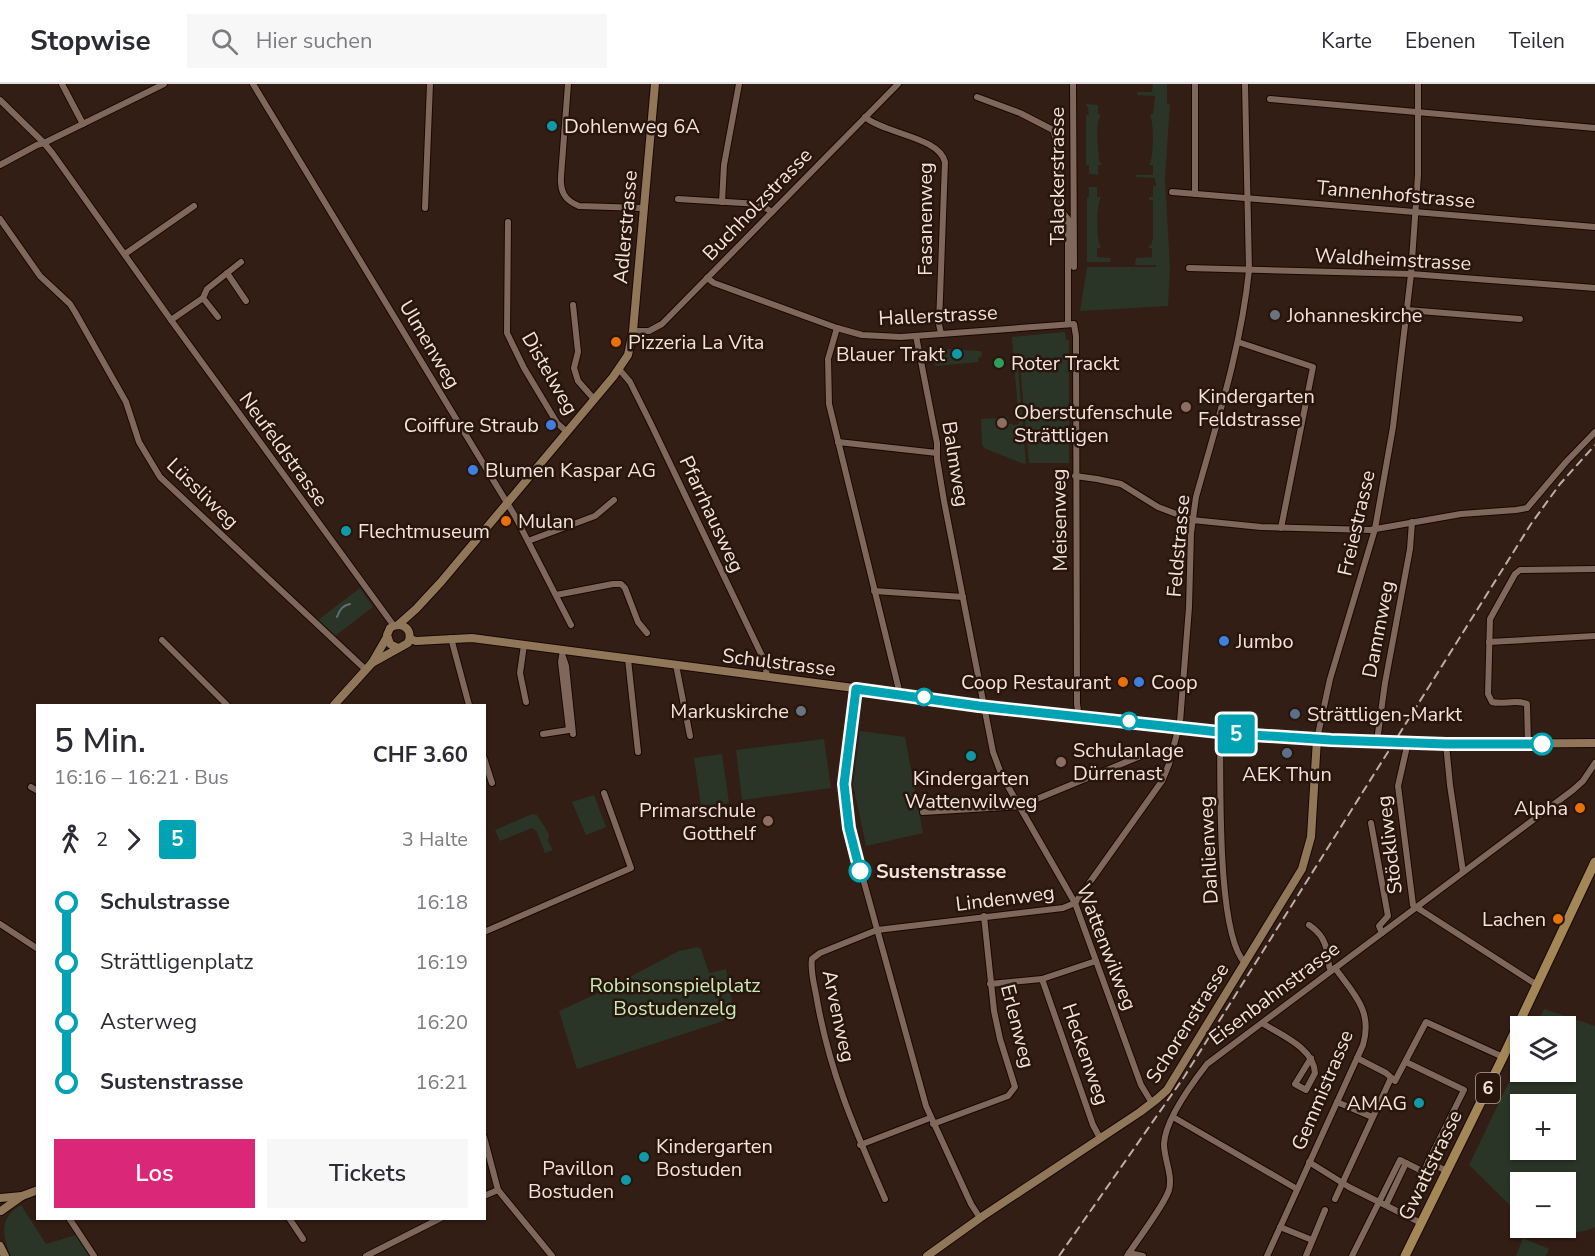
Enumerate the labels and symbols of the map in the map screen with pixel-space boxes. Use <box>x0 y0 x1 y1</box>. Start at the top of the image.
street label: Talackerstrasse <box>1044 107 1071 245</box>
place label: Dohlenweg 6A <box>564 113 700 140</box>
marker: Dohlenweg 6A <box>545 119 559 133</box>
street label: Buchholzstrasse <box>697 142 818 267</box>
street label: Fasanenweg <box>912 162 939 276</box>
street label: Adlerstrasse <box>607 169 644 285</box>
street label: Tannenhofstrasse <box>1316 174 1476 215</box>
street label: Waldheimstrasse <box>1314 242 1472 277</box>
street label: Ulmenweg <box>393 295 467 393</box>
street label: Hallerstrasse <box>878 299 998 332</box>
place label: Johanneskirche <box>1286 302 1422 329</box>
marker: Johanneskirche <box>1268 308 1282 322</box>
street label: Distelweg <box>515 327 584 420</box>
place label: Pizzeria La Vita <box>628 329 764 356</box>
marker: Pizzeria La Vita <box>609 335 623 349</box>
place label: Blauer Trakt <box>836 341 946 368</box>
marker: Blauer Trakt <box>950 347 964 361</box>
place label: Roter Trackt <box>1011 350 1120 377</box>
marker: Roter Trackt <box>992 356 1006 370</box>
place label: Kindergarten Feldstrasse <box>1198 383 1315 433</box>
street label: Neufeldstrasse <box>233 387 334 512</box>
place label: Oberstufenschule Strättligen <box>1014 399 1173 449</box>
marker: Kindergarten Feldstrasse <box>1179 400 1193 414</box>
place label: Coiffure Straub <box>404 412 539 439</box>
marker: Oberstufenschule Strättligen <box>995 416 1009 430</box>
marker: Coiffure Straub <box>544 418 558 432</box>
street label: Balmweg <box>935 419 976 509</box>
street label: Lüssliweg <box>161 452 245 535</box>
street label: Pfarrhausweg <box>673 452 750 577</box>
place label: Blumen Kaspar AG <box>485 457 656 484</box>
marker: Blumen Kaspar AG <box>466 463 480 477</box>
street label: Meisenweg <box>1045 468 1074 572</box>
street label: Freiestrasse <box>1331 468 1382 579</box>
street label: Feldstrasse <box>1161 494 1196 598</box>
place label: Mulan <box>518 508 574 535</box>
marker: Mulan <box>499 514 513 528</box>
place label: Flechtmuseum <box>358 518 490 545</box>
marker: Flechtmuseum <box>339 524 353 538</box>
street label: Dammweg <box>1356 578 1401 680</box>
place label: Jumbo <box>1235 628 1294 655</box>
marker: Jumbo <box>1217 634 1231 648</box>
street label: Schulstrasse <box>721 642 837 683</box>
place label: Coop Restaurant <box>961 669 1112 696</box>
place label: Coop <box>1151 669 1198 696</box>
marker: Coop Restaurant <box>1116 675 1130 689</box>
marker: Coop <box>1132 675 1146 689</box>
unlabelled marker <box>915 688 933 706</box>
place label: Markuskirche <box>670 698 789 725</box>
place label: Strättligen-Markt <box>1307 701 1463 728</box>
marker: Markuskirche <box>794 704 808 718</box>
marker: Strättligen-Markt <box>1288 707 1302 721</box>
unlabelled marker <box>1120 712 1138 730</box>
line badge: 5 <box>1216 714 1256 754</box>
unlabelled marker <box>1531 733 1553 755</box>
place label: Schulanlage Dürrenast <box>1073 737 1184 787</box>
marker: AEK Thun <box>1280 746 1294 760</box>
marker: Kindergarten Wattenwilweg <box>964 749 978 763</box>
marker: Schulanlage Dürrenast <box>1054 755 1068 769</box>
place label: AEK Thun <box>1242 761 1332 788</box>
place label: Kindergarten Wattenwilweg <box>904 765 1038 815</box>
street label: Stöckliweg <box>1370 794 1409 896</box>
street label: Dahlienweg <box>1192 795 1225 905</box>
place label: Alpha <box>1514 795 1568 822</box>
place label: Primarschule Gotthelf <box>639 797 756 847</box>
marker: Alpha <box>1573 801 1587 815</box>
marker: Primarschule Gotthelf <box>761 814 775 828</box>
place label: Sustenstrasse <box>876 858 1007 885</box>
marker: Sustenstrasse <box>849 860 871 882</box>
street label: Lindenweg <box>954 879 1056 918</box>
street label: Wattenwilweg <box>1070 880 1143 1014</box>
place label: Lachen <box>1482 906 1546 933</box>
marker: Lachen <box>1551 912 1565 926</box>
street label: Eisenbahnstrasse <box>1203 935 1345 1051</box>
street label: Schorenstrasse <box>1140 958 1235 1089</box>
street label: Arvenweg <box>816 968 861 1065</box>
park label: Robinsonspielplatz Bostudenzelg <box>590 972 760 1022</box>
street label: Erlenweg <box>994 981 1041 1071</box>
street label: Heckenweg <box>1056 1000 1116 1109</box>
street label: Gemmistrasse <box>1285 1026 1360 1154</box>
road number: 6 <box>1476 1073 1500 1103</box>
place label: AMAG <box>1346 1090 1407 1117</box>
marker: AMAG <box>1412 1096 1426 1110</box>
street label: Gwattstrasse <box>1392 1106 1469 1225</box>
place label: Kindergarten Bostuden <box>656 1133 773 1183</box>
marker: Kindergarten Bostuden <box>637 1150 651 1164</box>
place label: Pavillon Bostuden <box>528 1155 614 1205</box>
marker: Pavillon Bostuden <box>619 1173 633 1187</box>

